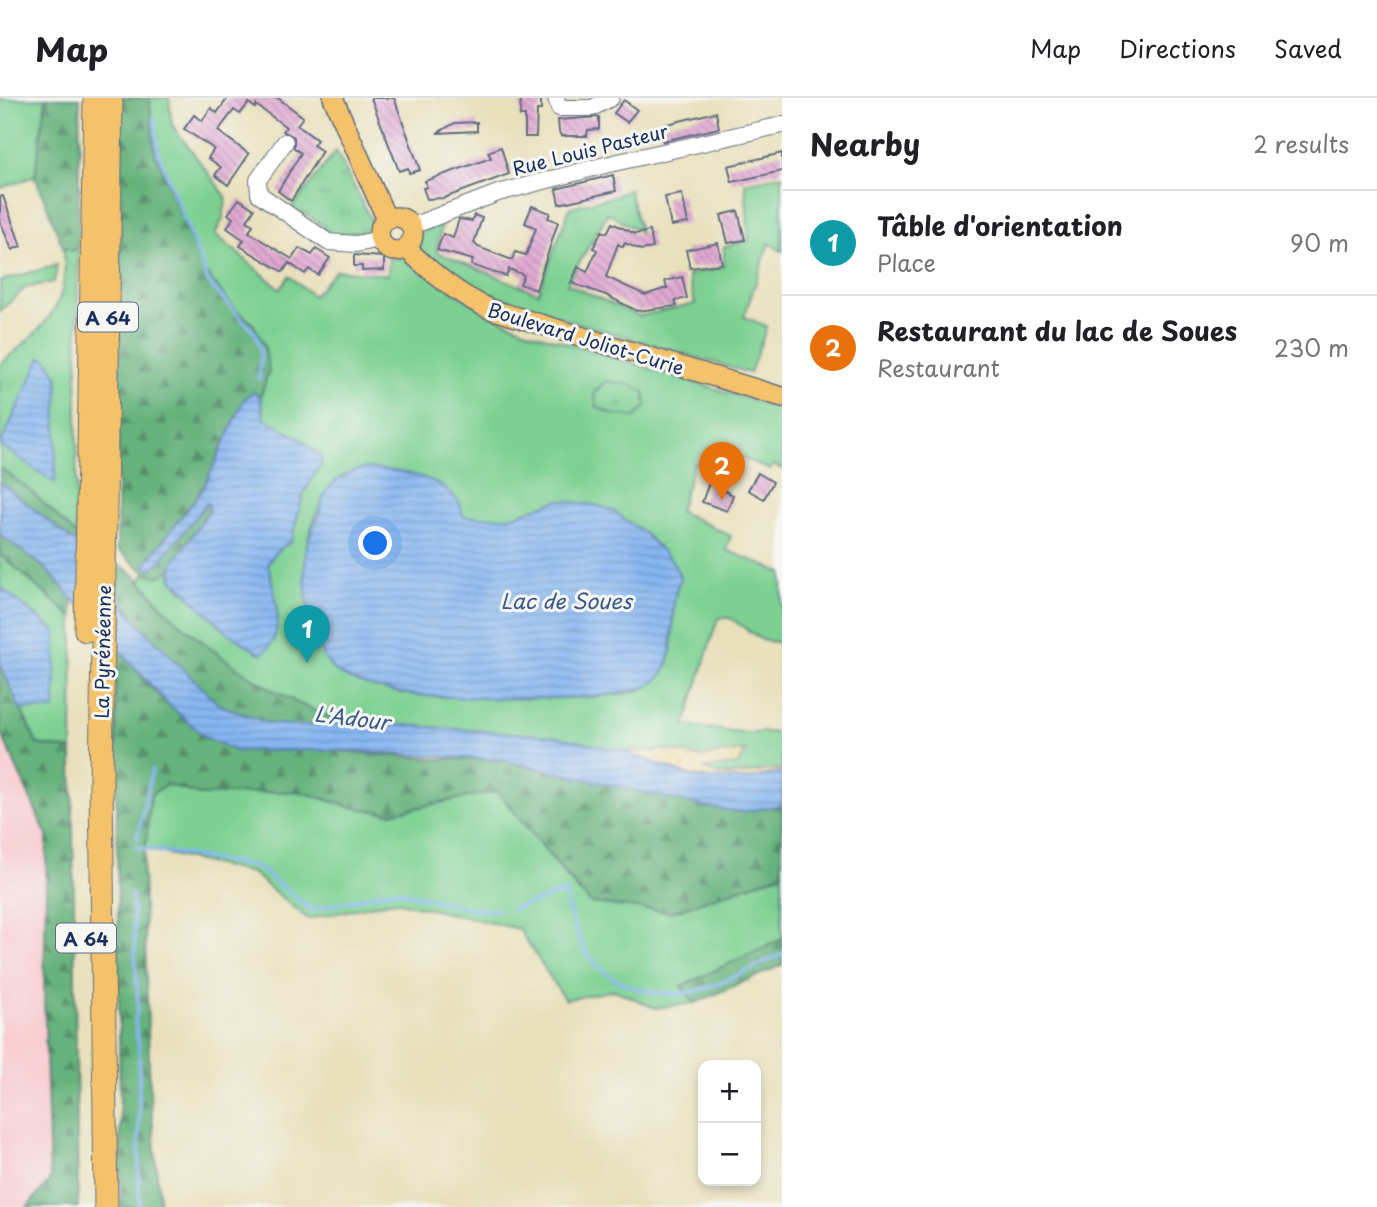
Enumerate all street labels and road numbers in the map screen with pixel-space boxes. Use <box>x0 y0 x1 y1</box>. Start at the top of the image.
street label: Rue Louis Pasteur <box>509 116 671 182</box>
street label: Boulevard Joliot-Curie <box>484 295 688 381</box>
road number: A 64 <box>78 302 138 331</box>
street label: La Pyrénéenne <box>87 585 117 719</box>
road number: A 64 <box>56 924 116 952</box>

